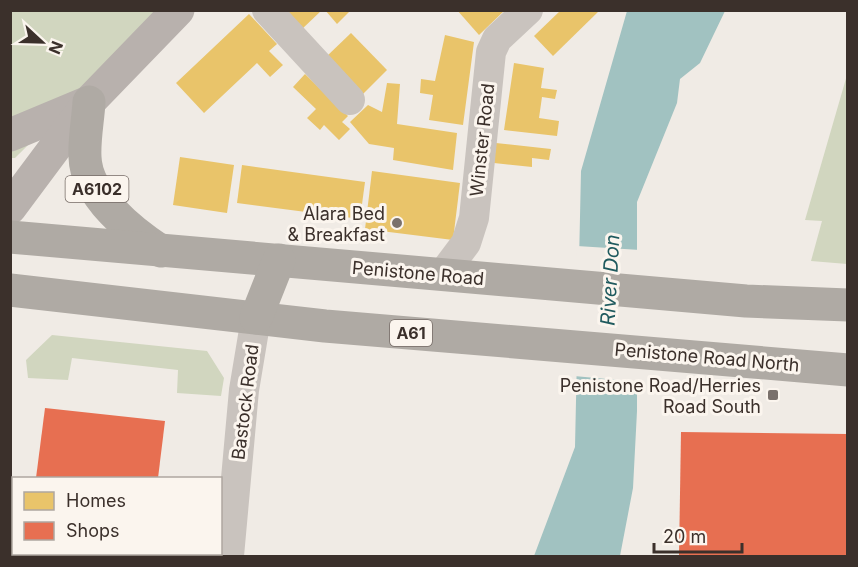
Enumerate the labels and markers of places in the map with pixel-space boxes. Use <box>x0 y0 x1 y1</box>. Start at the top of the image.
place label: Alara Bed & Breakfast <box>288 203 385 245</box>
marker: Alara Bed & Breakfast <box>390 216 404 230</box>
place label: Penistone Road/Herries Road South <box>560 375 761 417</box>
marker: Penistone Road/Herries Road South <box>766 388 780 402</box>

